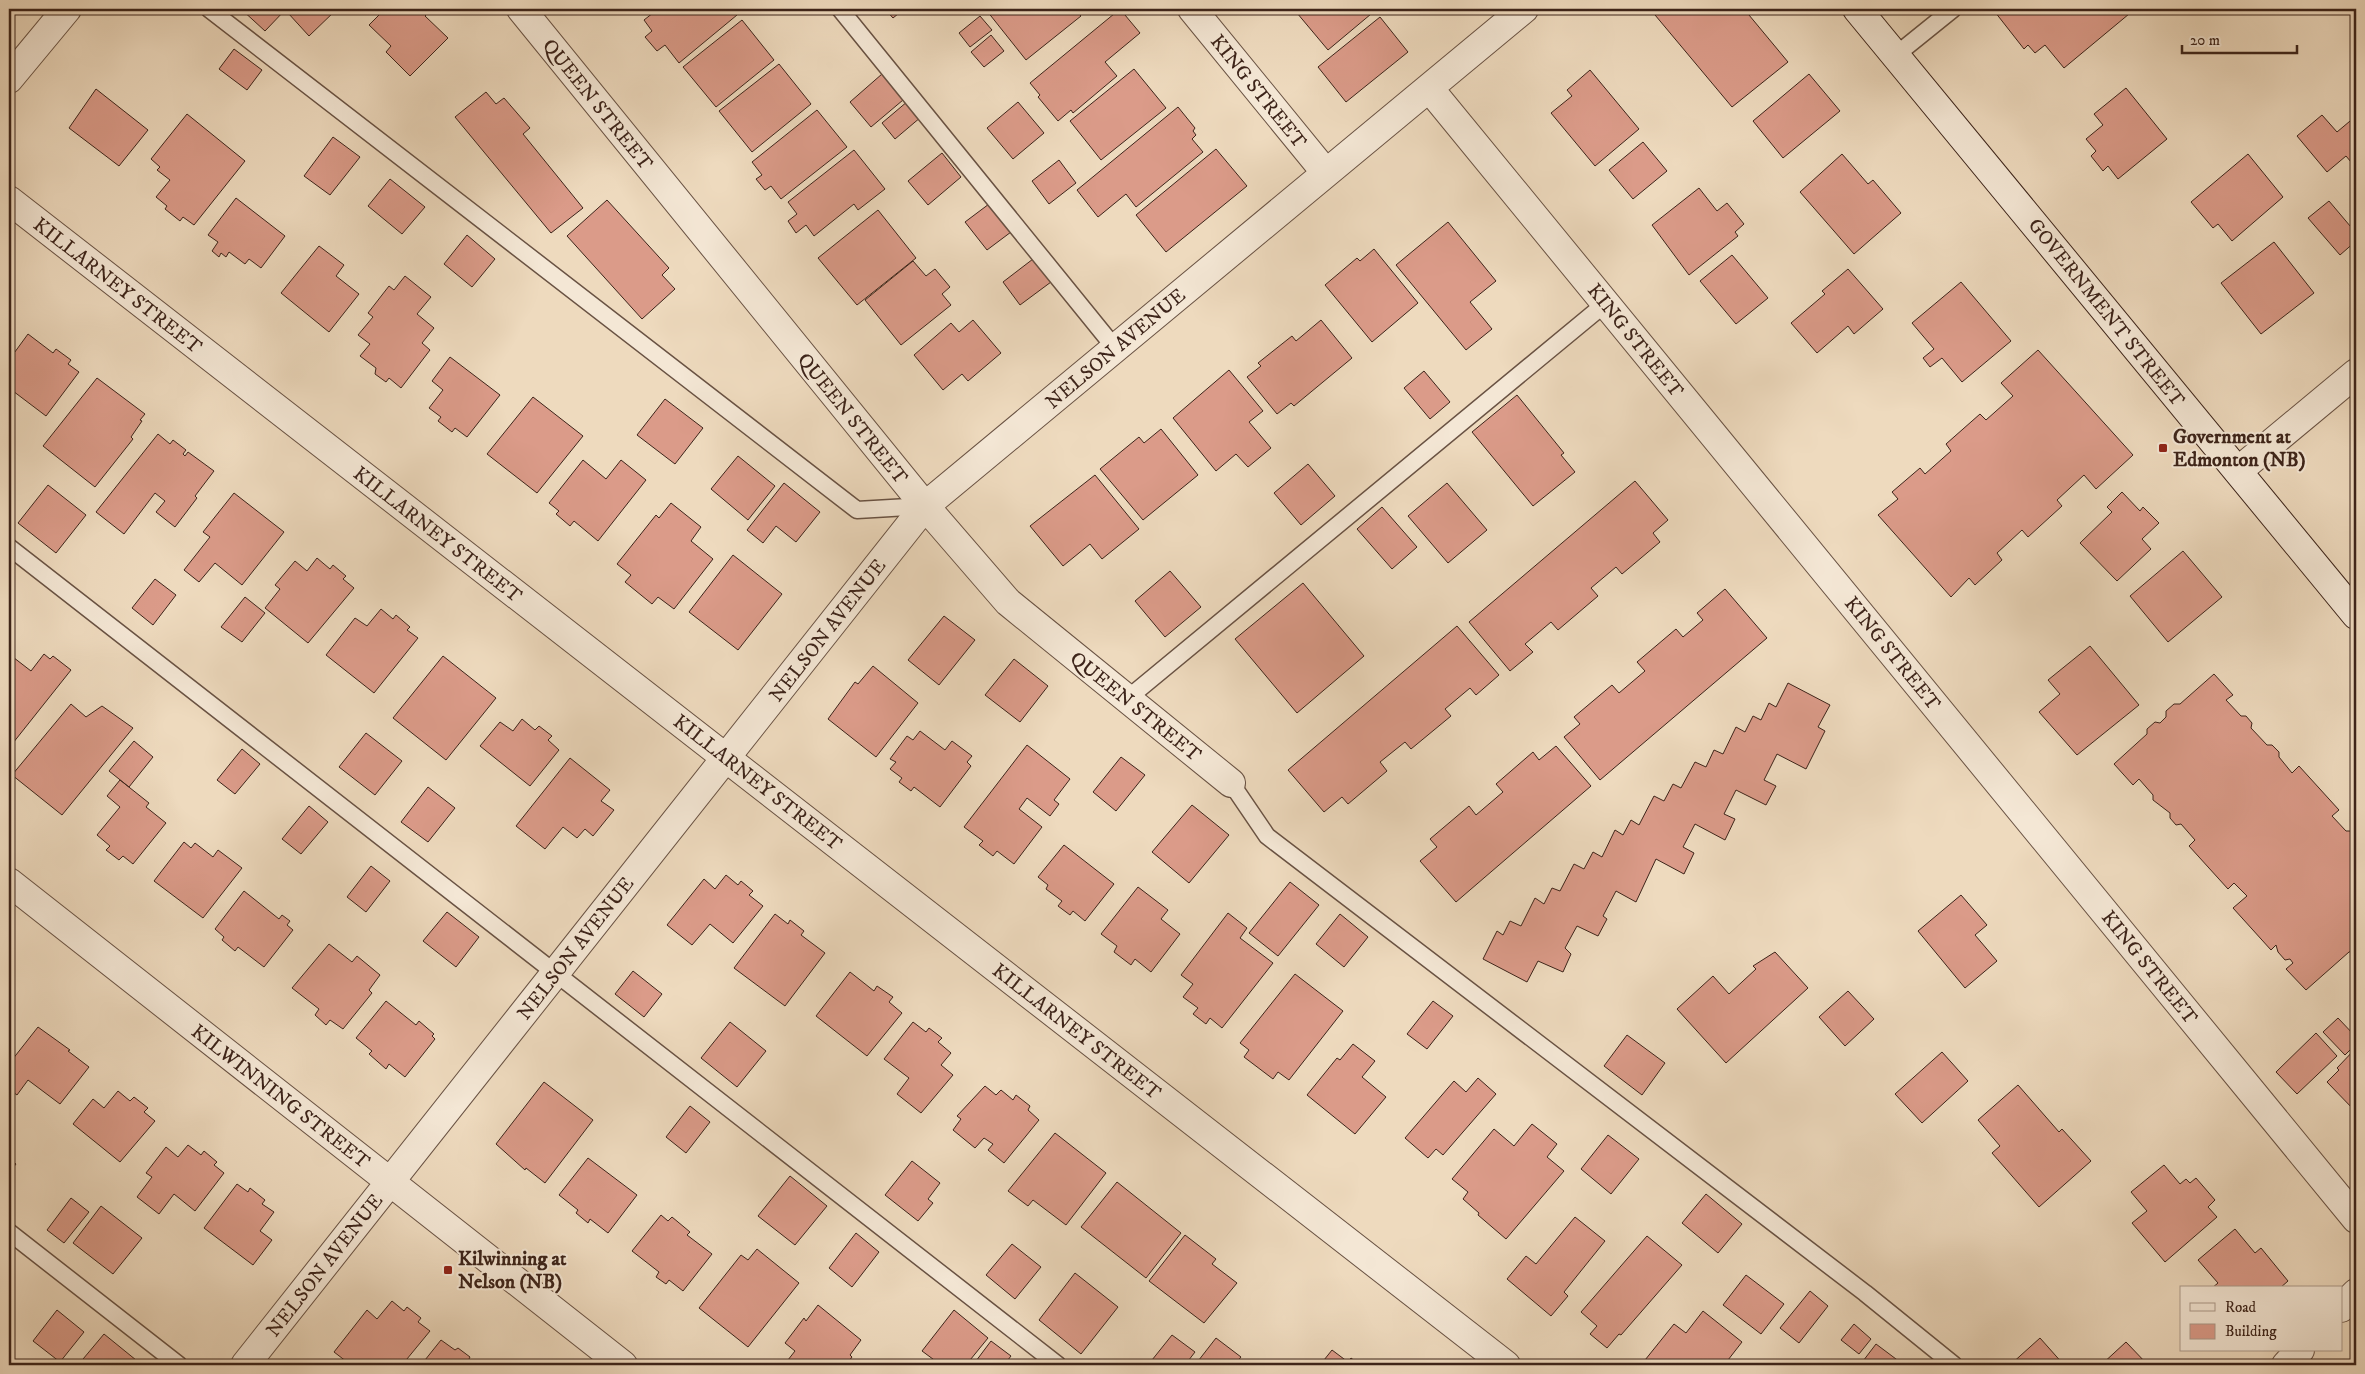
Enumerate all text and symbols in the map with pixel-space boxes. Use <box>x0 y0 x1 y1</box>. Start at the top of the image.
scale bar <box>2182 22 2298 54</box>
street label: KING STREET <box>1204 30 1311 154</box>
text: 20 m <box>2190 31 2220 50</box>
street label: QUEEN STREET <box>536 34 657 176</box>
street label: KILLARNEY STREET <box>28 212 206 360</box>
street label: GOVERNMENT STREET <box>2022 214 2190 412</box>
street label: KING STREET <box>1581 279 1688 403</box>
street label: NELSON AVENUE <box>1041 283 1191 415</box>
street label: QUEEN STREET <box>791 348 912 490</box>
place label: Government at Edmonton (NB) <box>2173 425 2306 473</box>
marker: Government at Edmonton (NB) <box>2157 442 2169 454</box>
street label: KILLARNEY STREET <box>348 461 526 609</box>
street label: NELSON AVENUE <box>764 554 892 708</box>
street label: KING STREET <box>1838 592 1945 716</box>
street label: QUEEN STREET <box>1064 647 1206 768</box>
street label: KILLARNEY STREET <box>668 709 846 857</box>
street label: NELSON AVENUE <box>512 872 640 1026</box>
street label: KING STREET <box>2095 906 2202 1030</box>
street label: KILLARNEY STREET <box>987 958 1165 1106</box>
street label: KILWINNING STREET <box>186 1020 375 1175</box>
street label: NELSON AVENUE <box>261 1189 389 1343</box>
place label: Kilwinning at Nelson (NB) <box>458 1247 567 1295</box>
marker: Kilwinning at Nelson (NB) <box>442 1264 454 1276</box>
legend <box>2180 1286 2342 1352</box>
text: Road <box>2225 1298 2257 1317</box>
text: Building <box>2225 1322 2277 1341</box>

